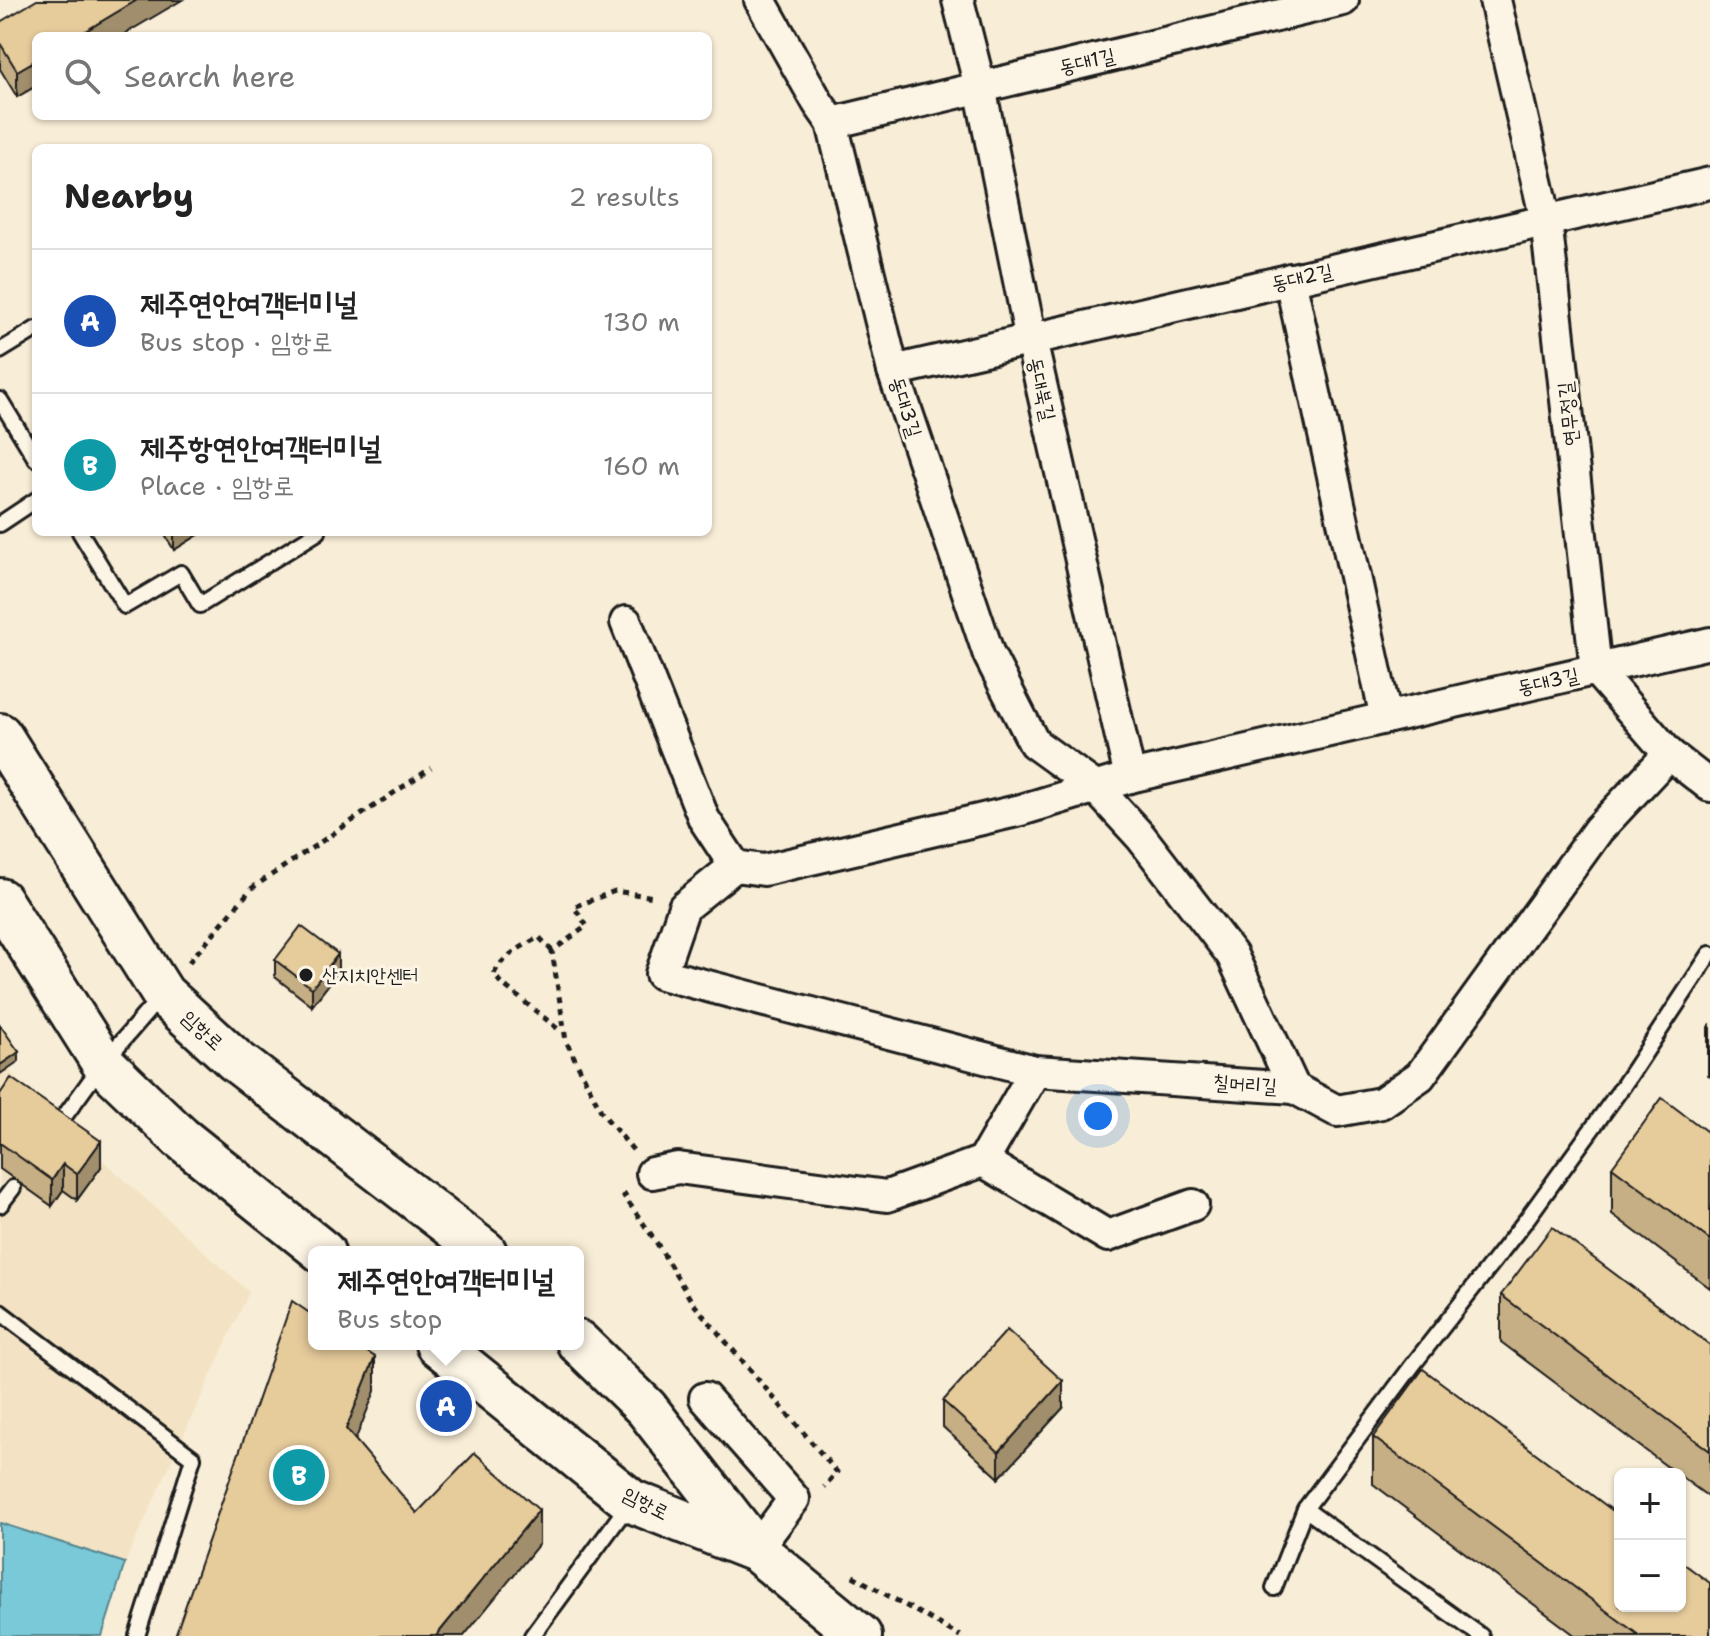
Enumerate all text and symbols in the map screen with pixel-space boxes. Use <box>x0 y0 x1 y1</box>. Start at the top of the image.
search box <box>32 32 712 120</box>
street label: 동대1길 <box>1056 42 1118 80</box>
icon: search <box>60 54 104 98</box>
text: Search here <box>124 56 295 97</box>
text: Nearby <box>64 173 194 219</box>
text: 2 results <box>568 179 680 214</box>
street label: 동대2길 <box>1269 257 1335 297</box>
text: 제주연안여객터미널 <box>140 283 357 324</box>
text: A <box>80 304 100 339</box>
text: 130 m <box>603 304 680 339</box>
text: Bus stop · 임항로 <box>140 324 333 359</box>
street label: 동대북길 <box>1022 355 1062 423</box>
street label: 동대3길 <box>884 373 928 441</box>
street label: 연무정길 <box>1552 381 1584 447</box>
text: 제주항연안여객터미널 <box>140 427 381 468</box>
text: B <box>82 448 98 483</box>
text: 160 m <box>603 448 680 483</box>
text: Place · 임항로 <box>140 468 294 503</box>
street label: 동대3길 <box>1515 661 1581 701</box>
place label: 산지치안센터 <box>322 962 419 988</box>
marker: 산지치안센터 <box>297 966 315 984</box>
street label: 임항로 <box>176 1004 230 1056</box>
street label: 칠머리길 <box>1212 1069 1278 1099</box>
your location <box>1078 1096 1118 1136</box>
popup <box>308 1246 584 1350</box>
text: 제주연안여객터미널 <box>337 1260 555 1301</box>
text: Bus stop <box>337 1301 442 1336</box>
pin: A <box>420 1376 472 1436</box>
pin: B <box>273 1445 325 1505</box>
map controls <box>1614 1468 1686 1612</box>
button: + <box>1614 1468 1686 1540</box>
street label: 임항로 <box>619 1480 673 1526</box>
button: − <box>1614 1540 1686 1612</box>

